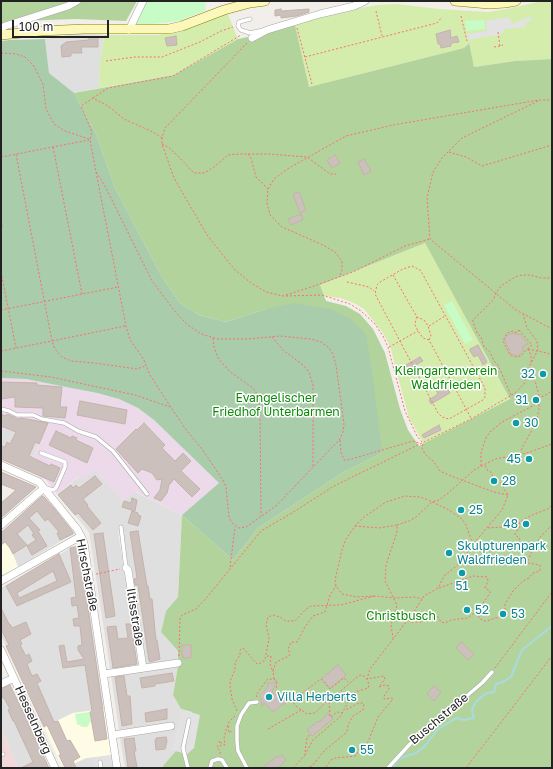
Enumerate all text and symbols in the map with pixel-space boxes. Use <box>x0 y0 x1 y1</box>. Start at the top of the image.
scale bar <box>14 12 111 38</box>
text: 100 m <box>19 19 53 34</box>
park label: Kleingartenverein Waldfrieden <box>395 364 497 392</box>
place label: 32 <box>521 367 535 381</box>
marker: 32 <box>538 369 548 379</box>
park label: Evangelischer Friedhof Unterbarmen <box>212 391 340 419</box>
place label: 31 <box>515 393 528 407</box>
marker: 31 <box>531 395 541 405</box>
place label: 30 <box>524 416 538 430</box>
marker: 30 <box>511 418 521 428</box>
place label: 45 <box>507 452 521 466</box>
marker: 45 <box>524 454 534 464</box>
place label: 28 <box>502 474 516 488</box>
marker: 28 <box>489 476 499 486</box>
place label: 25 <box>469 503 483 517</box>
marker: 25 <box>456 505 466 515</box>
place label: 48 <box>503 517 518 531</box>
marker: 48 <box>521 519 531 529</box>
street label: Hirschstraße <box>73 537 101 613</box>
place label: Skulpturenpark Waldfrieden <box>457 539 547 567</box>
marker: Skulpturenpark Waldfrieden <box>444 548 454 558</box>
marker: 51 <box>457 568 467 578</box>
place label: 51 <box>456 579 468 593</box>
street label: Iltisstraße <box>123 587 147 647</box>
place label: 52 <box>475 603 489 617</box>
marker: 52 <box>462 605 472 615</box>
place label: 53 <box>511 607 525 621</box>
park label: Christbusch <box>366 609 436 623</box>
marker: 53 <box>498 609 508 619</box>
street label: Hesselnberg <box>12 684 54 756</box>
place label: Villa Herberts <box>277 690 357 704</box>
street label: Buschstraße <box>407 690 471 748</box>
marker: Villa Herberts <box>264 692 274 702</box>
place label: 55 <box>360 743 374 757</box>
marker: 55 <box>347 745 357 755</box>

